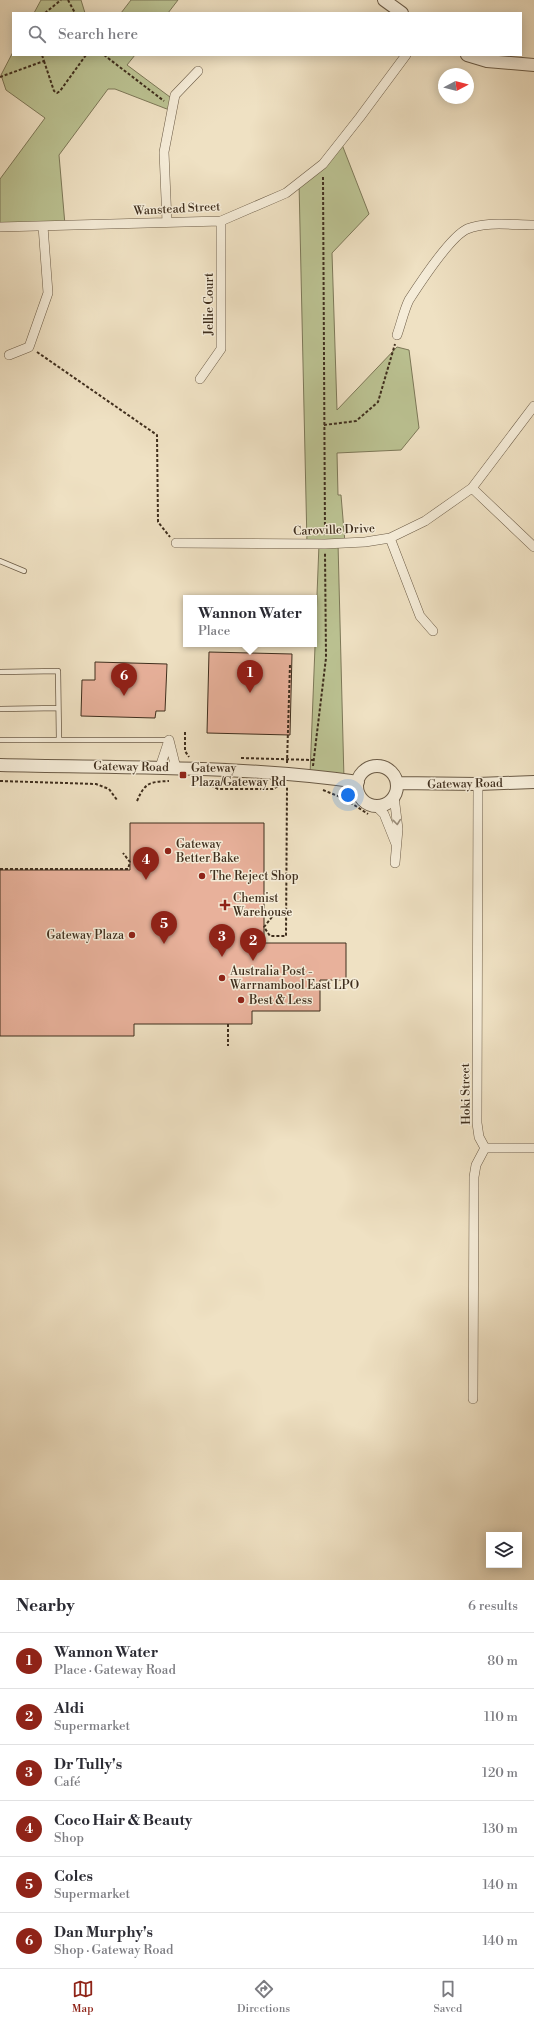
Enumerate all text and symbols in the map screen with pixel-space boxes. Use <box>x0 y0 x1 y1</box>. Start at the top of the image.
search box <box>12 12 522 56</box>
icon: search <box>26 23 48 45</box>
text: Search here <box>58 25 138 44</box>
north arrow <box>438 68 474 104</box>
street label: Wanstead Street <box>132 199 222 219</box>
street label: Jellie Court <box>202 272 217 336</box>
street label: Caroville Drive <box>293 521 375 539</box>
popup <box>183 595 317 647</box>
text: Wannon Water <box>198 604 302 623</box>
text: Place <box>198 623 230 639</box>
pin: 1 <box>237 660 263 693</box>
pin: 6 <box>111 663 137 696</box>
street label: Gateway Road <box>93 759 169 775</box>
place label: Gateway Plaza/Gateway Rd <box>191 761 286 790</box>
marker: Gateway Plaza/Gateway Rd <box>178 770 188 780</box>
street label: Gateway Road <box>427 776 503 792</box>
your location <box>338 785 358 805</box>
one-way arrow <box>392 819 401 825</box>
place label: Gateway Better Bake <box>175 837 239 866</box>
marker: Gateway Better Bake <box>163 846 173 856</box>
pin: 4 <box>133 847 159 880</box>
place label: The Reject Shop <box>210 869 299 884</box>
marker: The Reject Shop <box>197 871 207 881</box>
place label: Chemist Warehouse <box>232 891 292 920</box>
marker: Chemist Warehouse <box>220 900 230 910</box>
pin: 5 <box>151 911 177 944</box>
pin: 3 <box>209 924 235 957</box>
place label: Gateway Plaza <box>47 928 125 943</box>
pin: 2 <box>240 928 266 961</box>
marker: Gateway Plaza <box>127 930 137 940</box>
place label: Australia Post - Warrnambool East LPO <box>229 964 359 993</box>
marker: Australia Post - Warrnambool East LPO <box>217 973 227 983</box>
place label: Best & Less <box>248 993 312 1008</box>
marker: Best & Less <box>236 995 246 1005</box>
street label: Hoki Street <box>458 1062 474 1125</box>
map controls <box>486 1532 522 1568</box>
button: layers <box>486 1532 522 1568</box>
text: Nearby <box>16 1595 75 1617</box>
text: 6 results <box>468 1598 518 1614</box>
text: Wannon Water <box>54 1643 158 1662</box>
text: 1 <box>26 1653 32 1669</box>
text: 80 m <box>487 1653 518 1669</box>
text: Place · Gateway Road <box>54 1662 176 1678</box>
text: Aldi <box>54 1699 84 1718</box>
text: 2 <box>25 1709 33 1725</box>
text: 110 m <box>484 1709 518 1725</box>
text: Supermarket <box>54 1718 130 1734</box>
text: Dr Tully's <box>54 1755 122 1774</box>
text: 3 <box>25 1765 33 1781</box>
text: 120 m <box>482 1765 518 1781</box>
text: Café <box>54 1774 81 1790</box>
text: Coco Hair & Beauty <box>54 1811 192 1830</box>
text: 4 <box>25 1821 33 1837</box>
text: 130 m <box>483 1821 518 1837</box>
text: Shop <box>54 1830 84 1846</box>
text: Coles <box>54 1867 93 1886</box>
text: 5 <box>25 1877 33 1893</box>
text: 140 m <box>482 1877 518 1893</box>
text: Supermarket <box>54 1886 130 1902</box>
text: Dan Murphy's <box>54 1923 153 1942</box>
text: 6 <box>25 1933 33 1949</box>
text: 140 m <box>482 1933 518 1949</box>
text: Shop · Gateway Road <box>54 1942 173 1958</box>
tab: Map <box>72 1978 94 2016</box>
tab: Directions <box>237 1978 290 2016</box>
tab: Saved <box>433 1978 462 2016</box>

